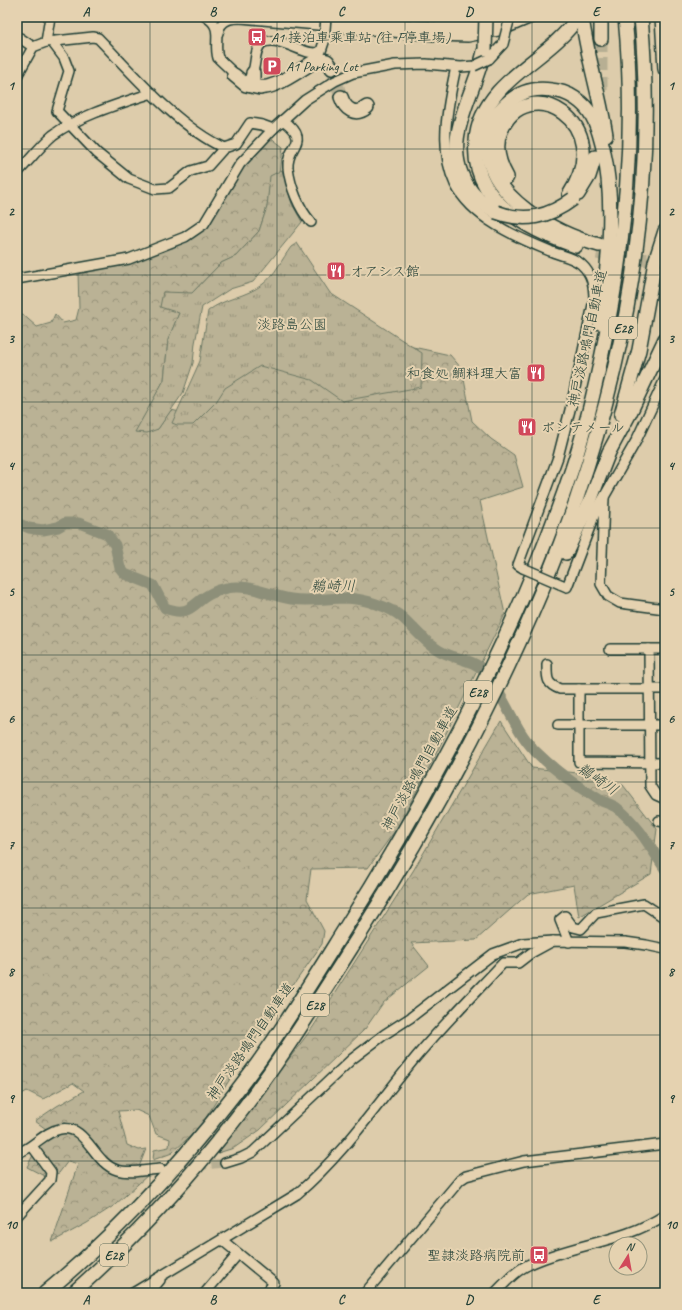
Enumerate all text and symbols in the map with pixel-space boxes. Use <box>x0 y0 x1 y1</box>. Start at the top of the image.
text: A <box>83 4 91 20</box>
text: B <box>210 4 218 20</box>
text: C <box>338 4 346 20</box>
text: D <box>465 4 474 20</box>
text: E <box>593 4 602 20</box>
bus stop icon: A1 接泊車乘車站 (往 F停車場) <box>246 26 268 48</box>
place label: A1 接泊車乘車站 (往 F停車場) <box>271 29 451 46</box>
parking icon: A1 Parking Lot <box>261 55 283 77</box>
place label: A1 Parking Lot <box>286 58 359 75</box>
text: 1 <box>8 78 16 94</box>
text: 1 <box>668 78 676 94</box>
text: 2 <box>8 204 15 220</box>
text: 2 <box>668 204 675 220</box>
restaurant icon: オアシス館 <box>325 260 347 282</box>
place label: オアシス館 <box>350 263 420 280</box>
street label: 神戸淡路鳴門自動車道 <box>565 268 610 408</box>
park label: 淡路島公園 <box>257 316 327 333</box>
road number: E28 <box>609 317 637 339</box>
text: 3 <box>8 331 15 347</box>
text: 3 <box>668 331 675 347</box>
restaurant icon: 和食処 鯛料理大富 <box>525 362 547 384</box>
place label: 和食処 鯛料理大富 <box>407 365 522 382</box>
restaurant icon: ポンテメール <box>516 416 538 438</box>
place label: ポンテメール <box>541 419 625 436</box>
text: 4 <box>8 458 16 474</box>
text: 4 <box>668 458 676 474</box>
water label: 鵜崎川 <box>310 577 356 596</box>
text: 5 <box>8 584 15 600</box>
text: 5 <box>668 584 675 600</box>
road number: E28 <box>464 681 492 703</box>
street label: 神戸淡路鳴門自動車道 <box>378 703 461 834</box>
text: 6 <box>8 711 15 727</box>
text: 6 <box>668 711 675 727</box>
water label: 鵜崎川 <box>574 759 622 800</box>
text: 7 <box>8 837 15 853</box>
text: 7 <box>668 837 675 853</box>
text: 8 <box>8 964 16 980</box>
text: 8 <box>668 964 676 980</box>
street label: 神戸淡路鳴門自動車道 <box>203 979 298 1104</box>
road number: E28 <box>301 994 329 1016</box>
text: 9 <box>8 1091 15 1107</box>
text: 9 <box>668 1091 675 1107</box>
text: 10 <box>5 1217 18 1233</box>
text: 10 <box>665 1217 678 1233</box>
north arrow <box>608 1236 648 1276</box>
text: N <box>625 1239 637 1254</box>
road number: E28 <box>100 1244 128 1266</box>
bus stop icon: 聖隷淡路病院前 <box>528 1244 550 1266</box>
place label: 聖隷淡路病院前 <box>427 1247 525 1264</box>
text: A <box>83 1292 91 1308</box>
text: B <box>210 1292 218 1308</box>
text: C <box>338 1292 346 1308</box>
text: D <box>465 1292 474 1308</box>
text: E <box>593 1292 602 1308</box>

